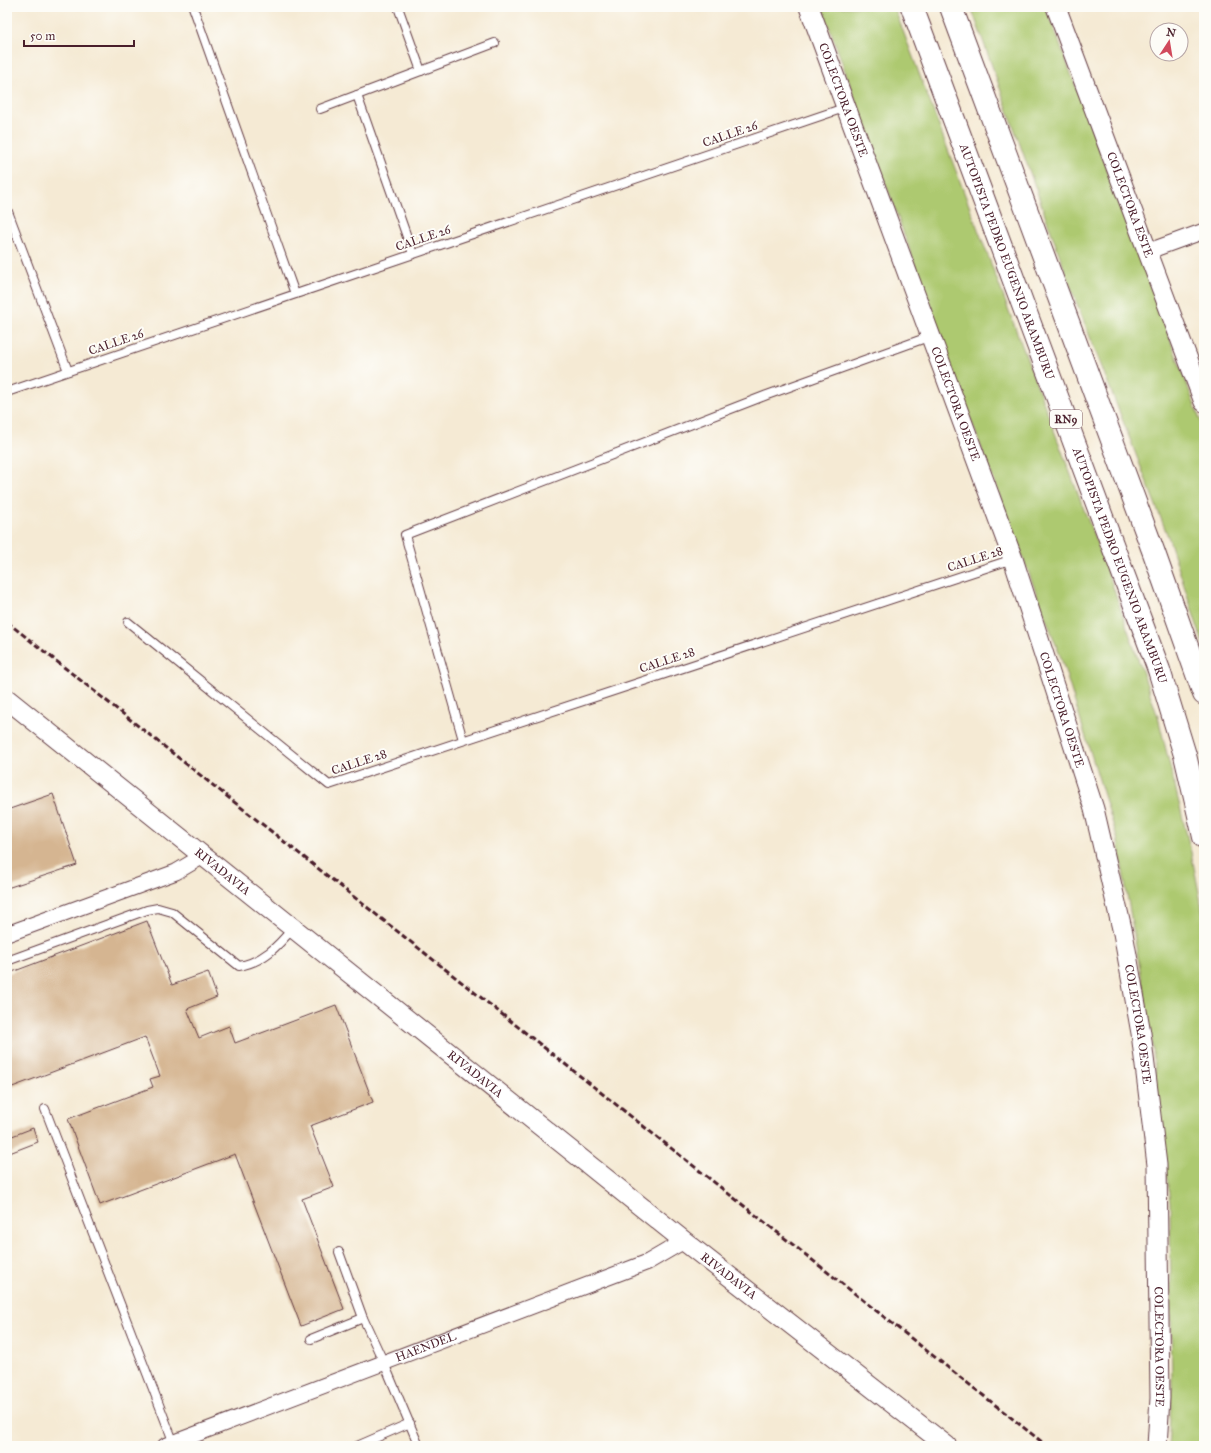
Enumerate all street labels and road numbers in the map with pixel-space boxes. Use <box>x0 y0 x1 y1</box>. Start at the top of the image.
street label: COLECTORA OESTE <box>816 41 871 159</box>
street label: CALLE 26 <box>701 118 760 150</box>
street label: AUTOPISTA PEDRO EUGENIO ARAMBURU <box>956 141 1057 382</box>
street label: COLECTORA ESTE <box>1104 150 1156 260</box>
street label: CALLE 26 <box>394 222 453 254</box>
street label: CALLE 26 <box>87 326 146 358</box>
street label: COLECTORA OESTE <box>928 345 983 463</box>
road number: RN9 <box>1050 410 1082 428</box>
street label: AUTOPISTA PEDRO EUGENIO ARAMBURU <box>1069 445 1170 686</box>
street label: CALLE 28 <box>946 543 1004 575</box>
street label: CALLE 28 <box>638 644 696 676</box>
street label: COLECTORA OESTE <box>1037 650 1087 770</box>
street label: CALLE 28 <box>330 746 388 778</box>
street label: RIVADAVIA <box>192 845 253 898</box>
street label: COLECTORA OESTE <box>1122 963 1154 1085</box>
street label: RIVADAVIA <box>445 1047 506 1100</box>
street label: RIVADAVIA <box>698 1250 760 1302</box>
street label: COLECTORA OESTE <box>1152 1286 1167 1408</box>
street label: HAENDEL <box>393 1329 458 1365</box>

